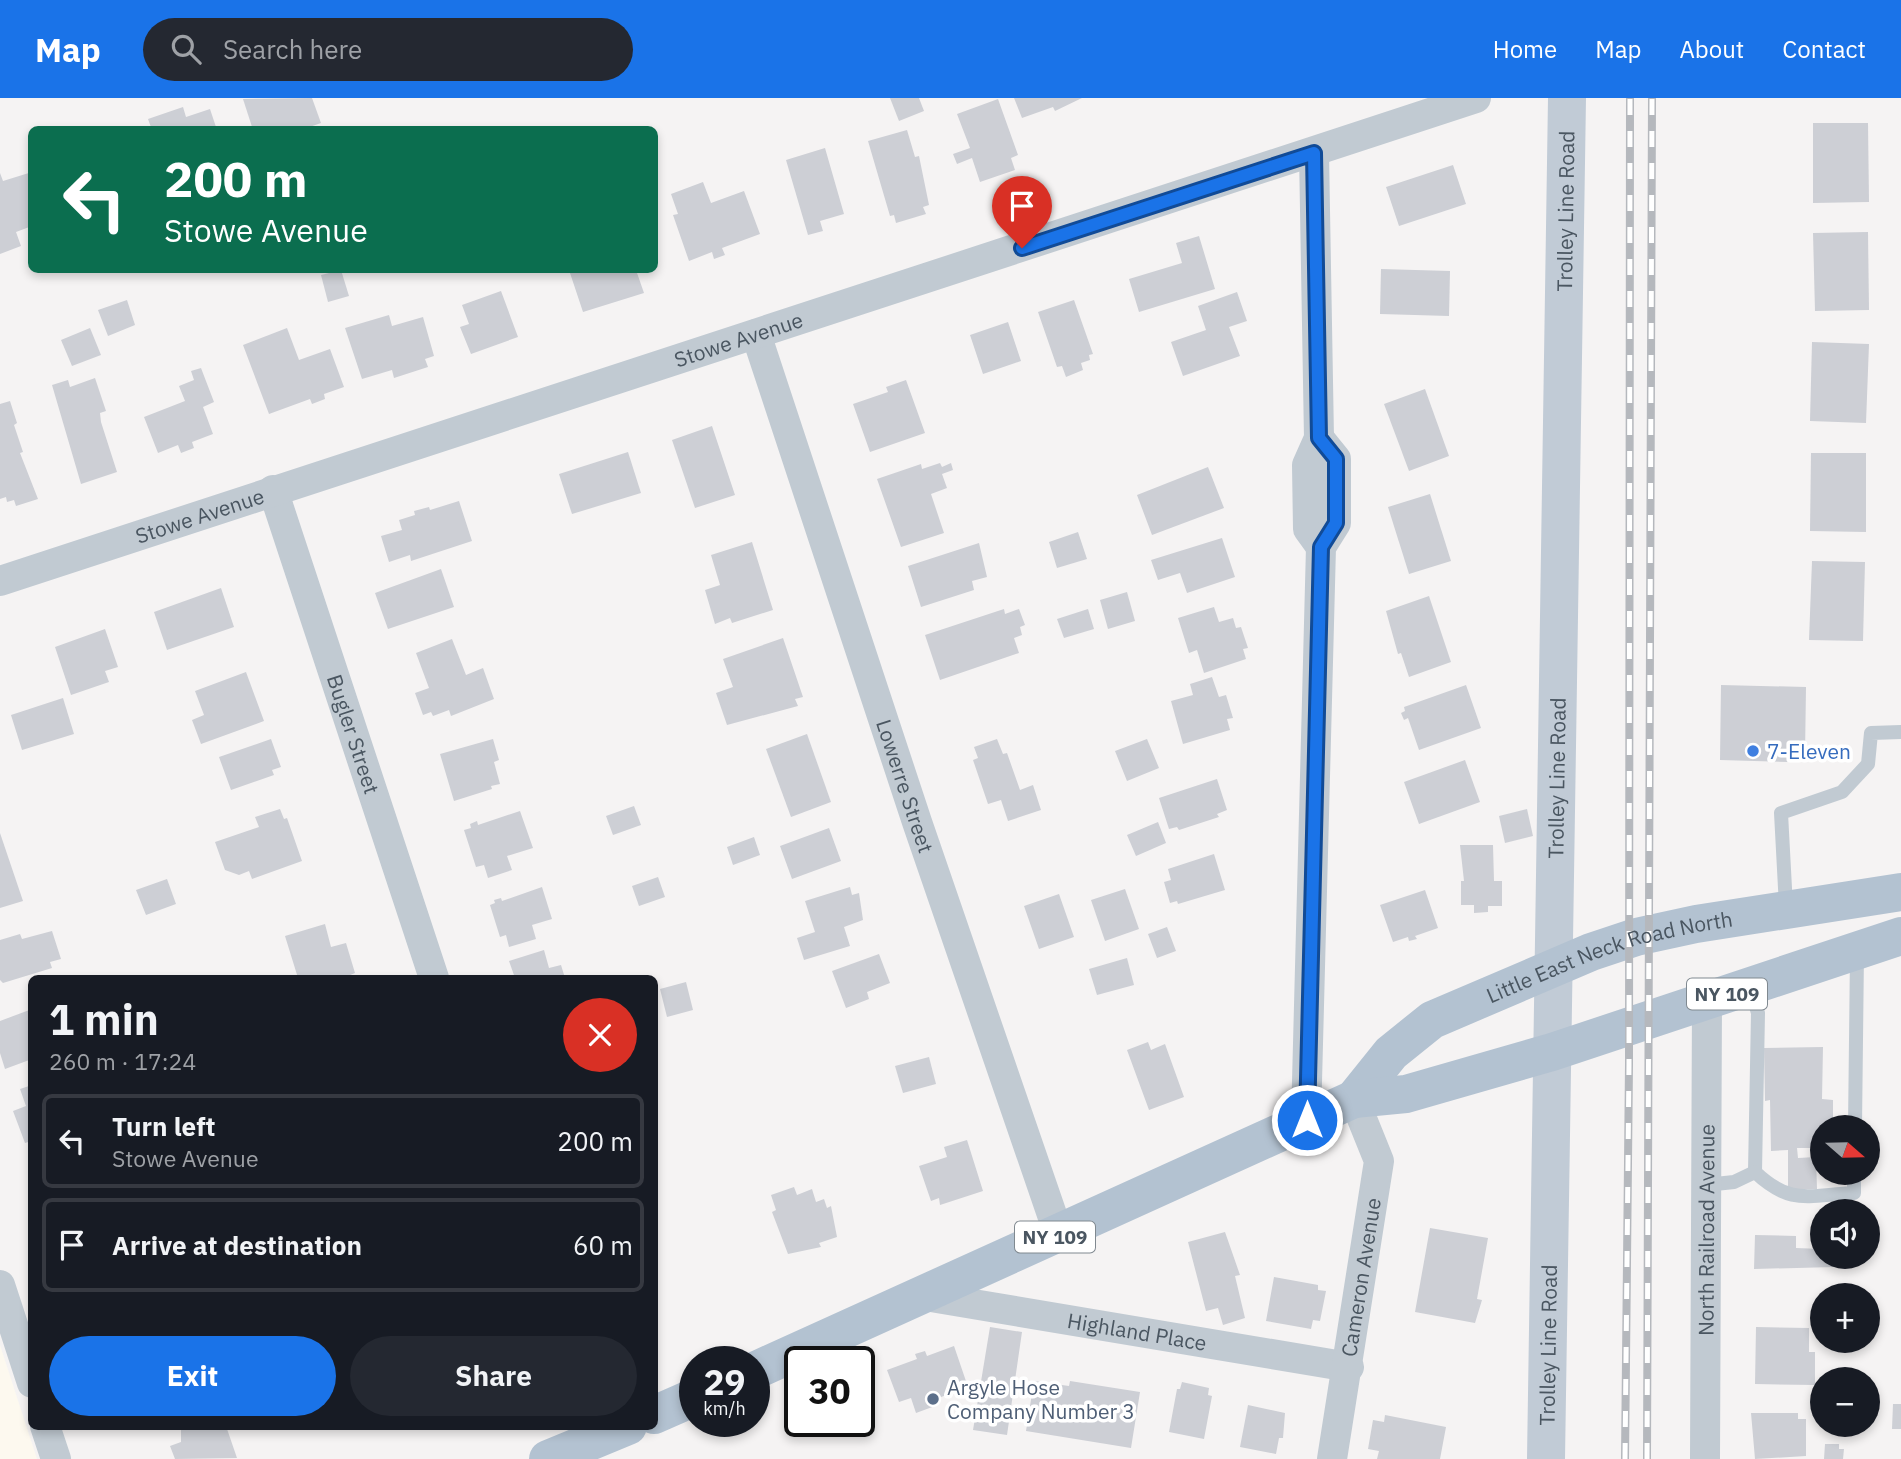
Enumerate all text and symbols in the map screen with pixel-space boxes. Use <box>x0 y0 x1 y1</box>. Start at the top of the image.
search box <box>143 18 633 81</box>
text: Map <box>35 28 101 71</box>
icon: search <box>167 30 205 68</box>
text: Search here <box>223 32 362 66</box>
text: Home <box>1493 33 1557 65</box>
text: Map <box>1595 33 1641 65</box>
text: About <box>1679 33 1744 65</box>
text: Contact <box>1782 33 1866 65</box>
street label: Trolley Line Road <box>1550 130 1580 292</box>
text: 200 m <box>164 147 308 210</box>
icon: left <box>49 154 140 245</box>
pin <box>992 176 1052 248</box>
icon: arrive <box>1003 187 1041 225</box>
text: Stowe Avenue <box>164 209 368 251</box>
street label: Stowe Avenue <box>671 305 806 373</box>
street label: Stowe Avenue <box>132 482 268 550</box>
street label: Bugler Street <box>321 671 386 797</box>
street label: Trolley Line Road <box>1541 697 1572 859</box>
street label: Lowerre Street <box>870 716 941 856</box>
place label: 7-Eleven <box>1767 737 1851 765</box>
marker: 7-Eleven <box>1745 743 1761 759</box>
street label: Little East Neck Road North <box>1482 904 1735 1009</box>
road number: NY 109 <box>1687 978 1767 1010</box>
text: 1 min <box>49 992 159 1047</box>
button: close <box>563 998 637 1072</box>
text: 260 m · 17:24 <box>49 1046 196 1076</box>
position arrow <box>1270 1083 1344 1157</box>
text: Turn left <box>112 1109 215 1143</box>
north arrow <box>1810 1115 1880 1185</box>
map controls <box>1810 1115 1880 1437</box>
icon: left <box>53 1122 91 1160</box>
text: 200 m <box>557 1124 633 1158</box>
street label: North Railroad Avenue <box>1692 1124 1720 1336</box>
text: Stowe Avenue <box>112 1143 259 1173</box>
street label: Cameron Avenue <box>1334 1196 1387 1359</box>
button: sound <box>1810 1199 1880 1269</box>
road number: NY 109 <box>1015 1222 1095 1252</box>
icon: arrive <box>53 1226 91 1264</box>
text: Arrive at destination <box>112 1228 362 1262</box>
text: 60 m <box>573 1228 633 1262</box>
street label: Trolley Line Road <box>1533 1264 1563 1426</box>
button: + <box>1810 1283 1880 1353</box>
street label: Highland Place <box>1065 1306 1209 1357</box>
button: Exit <box>49 1336 336 1416</box>
button: Share <box>350 1336 637 1416</box>
speed limit sign: 30 <box>784 1346 875 1437</box>
text: 29 <box>703 1359 746 1405</box>
button: − <box>1810 1367 1880 1437</box>
place label: Argyle Hose Company Number 3 <box>947 1373 1135 1425</box>
marker: Argyle Hose Company Number 3 <box>925 1391 941 1407</box>
text: km/h <box>703 1397 746 1420</box>

